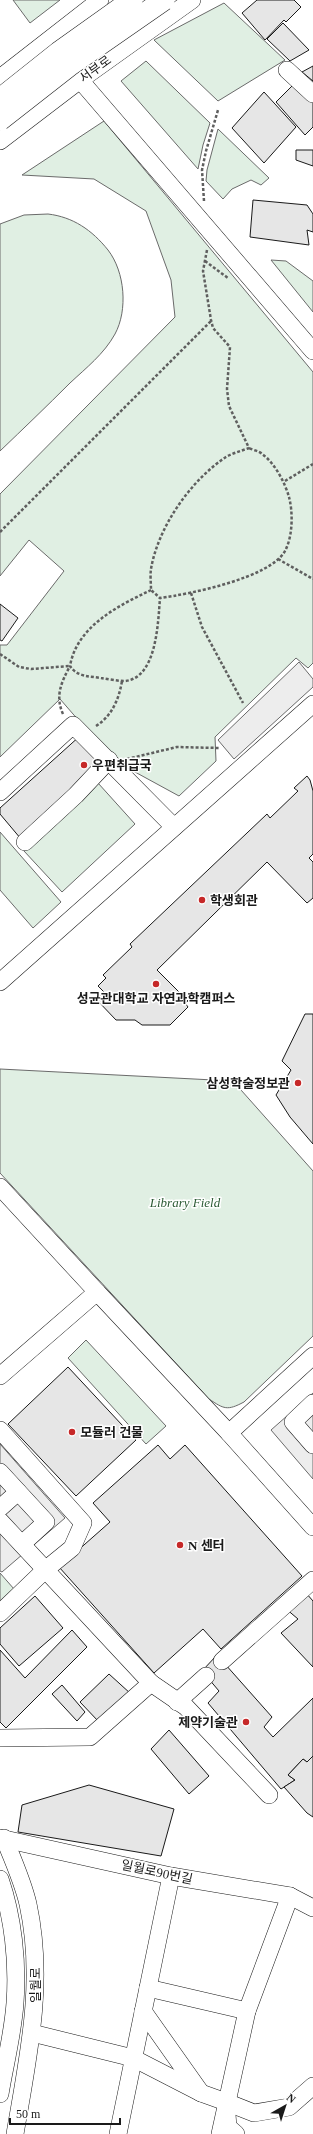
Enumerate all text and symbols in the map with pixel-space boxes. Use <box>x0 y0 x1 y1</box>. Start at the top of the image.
street label: 서부로 <box>76 52 114 86</box>
place label: 우편취급국 <box>92 758 152 773</box>
marker: 우편취급국 <box>79 760 89 770</box>
place label: 학생회관 <box>210 893 258 908</box>
marker: 학생회관 <box>197 895 207 905</box>
marker: 성균관대학교 자연과학캠퍼스 <box>151 979 161 989</box>
place label: 성균관대학교 자연과학캠퍼스 <box>77 991 235 1006</box>
place label: 삼성학술정보관 <box>206 1076 290 1091</box>
marker: 삼성학술정보관 <box>293 1078 303 1088</box>
park label: Library Field <box>149 1195 221 1210</box>
place label: 모듈러 건물 <box>80 1425 143 1440</box>
marker: 모듈러 건물 <box>67 1427 77 1437</box>
place label: N 센터 <box>188 1538 225 1553</box>
marker: N 센터 <box>175 1540 185 1550</box>
place label: 제약기술관 <box>178 1715 238 1730</box>
marker: 제약기술관 <box>241 1717 251 1727</box>
street label: 일월로90번길 <box>120 1857 194 1887</box>
street label: 일월로 <box>28 1967 43 2003</box>
north arrow <box>265 2086 305 2126</box>
text: N <box>284 2091 298 2105</box>
scale bar <box>10 2100 120 2126</box>
text: 50 m <box>16 2107 41 2121</box>

